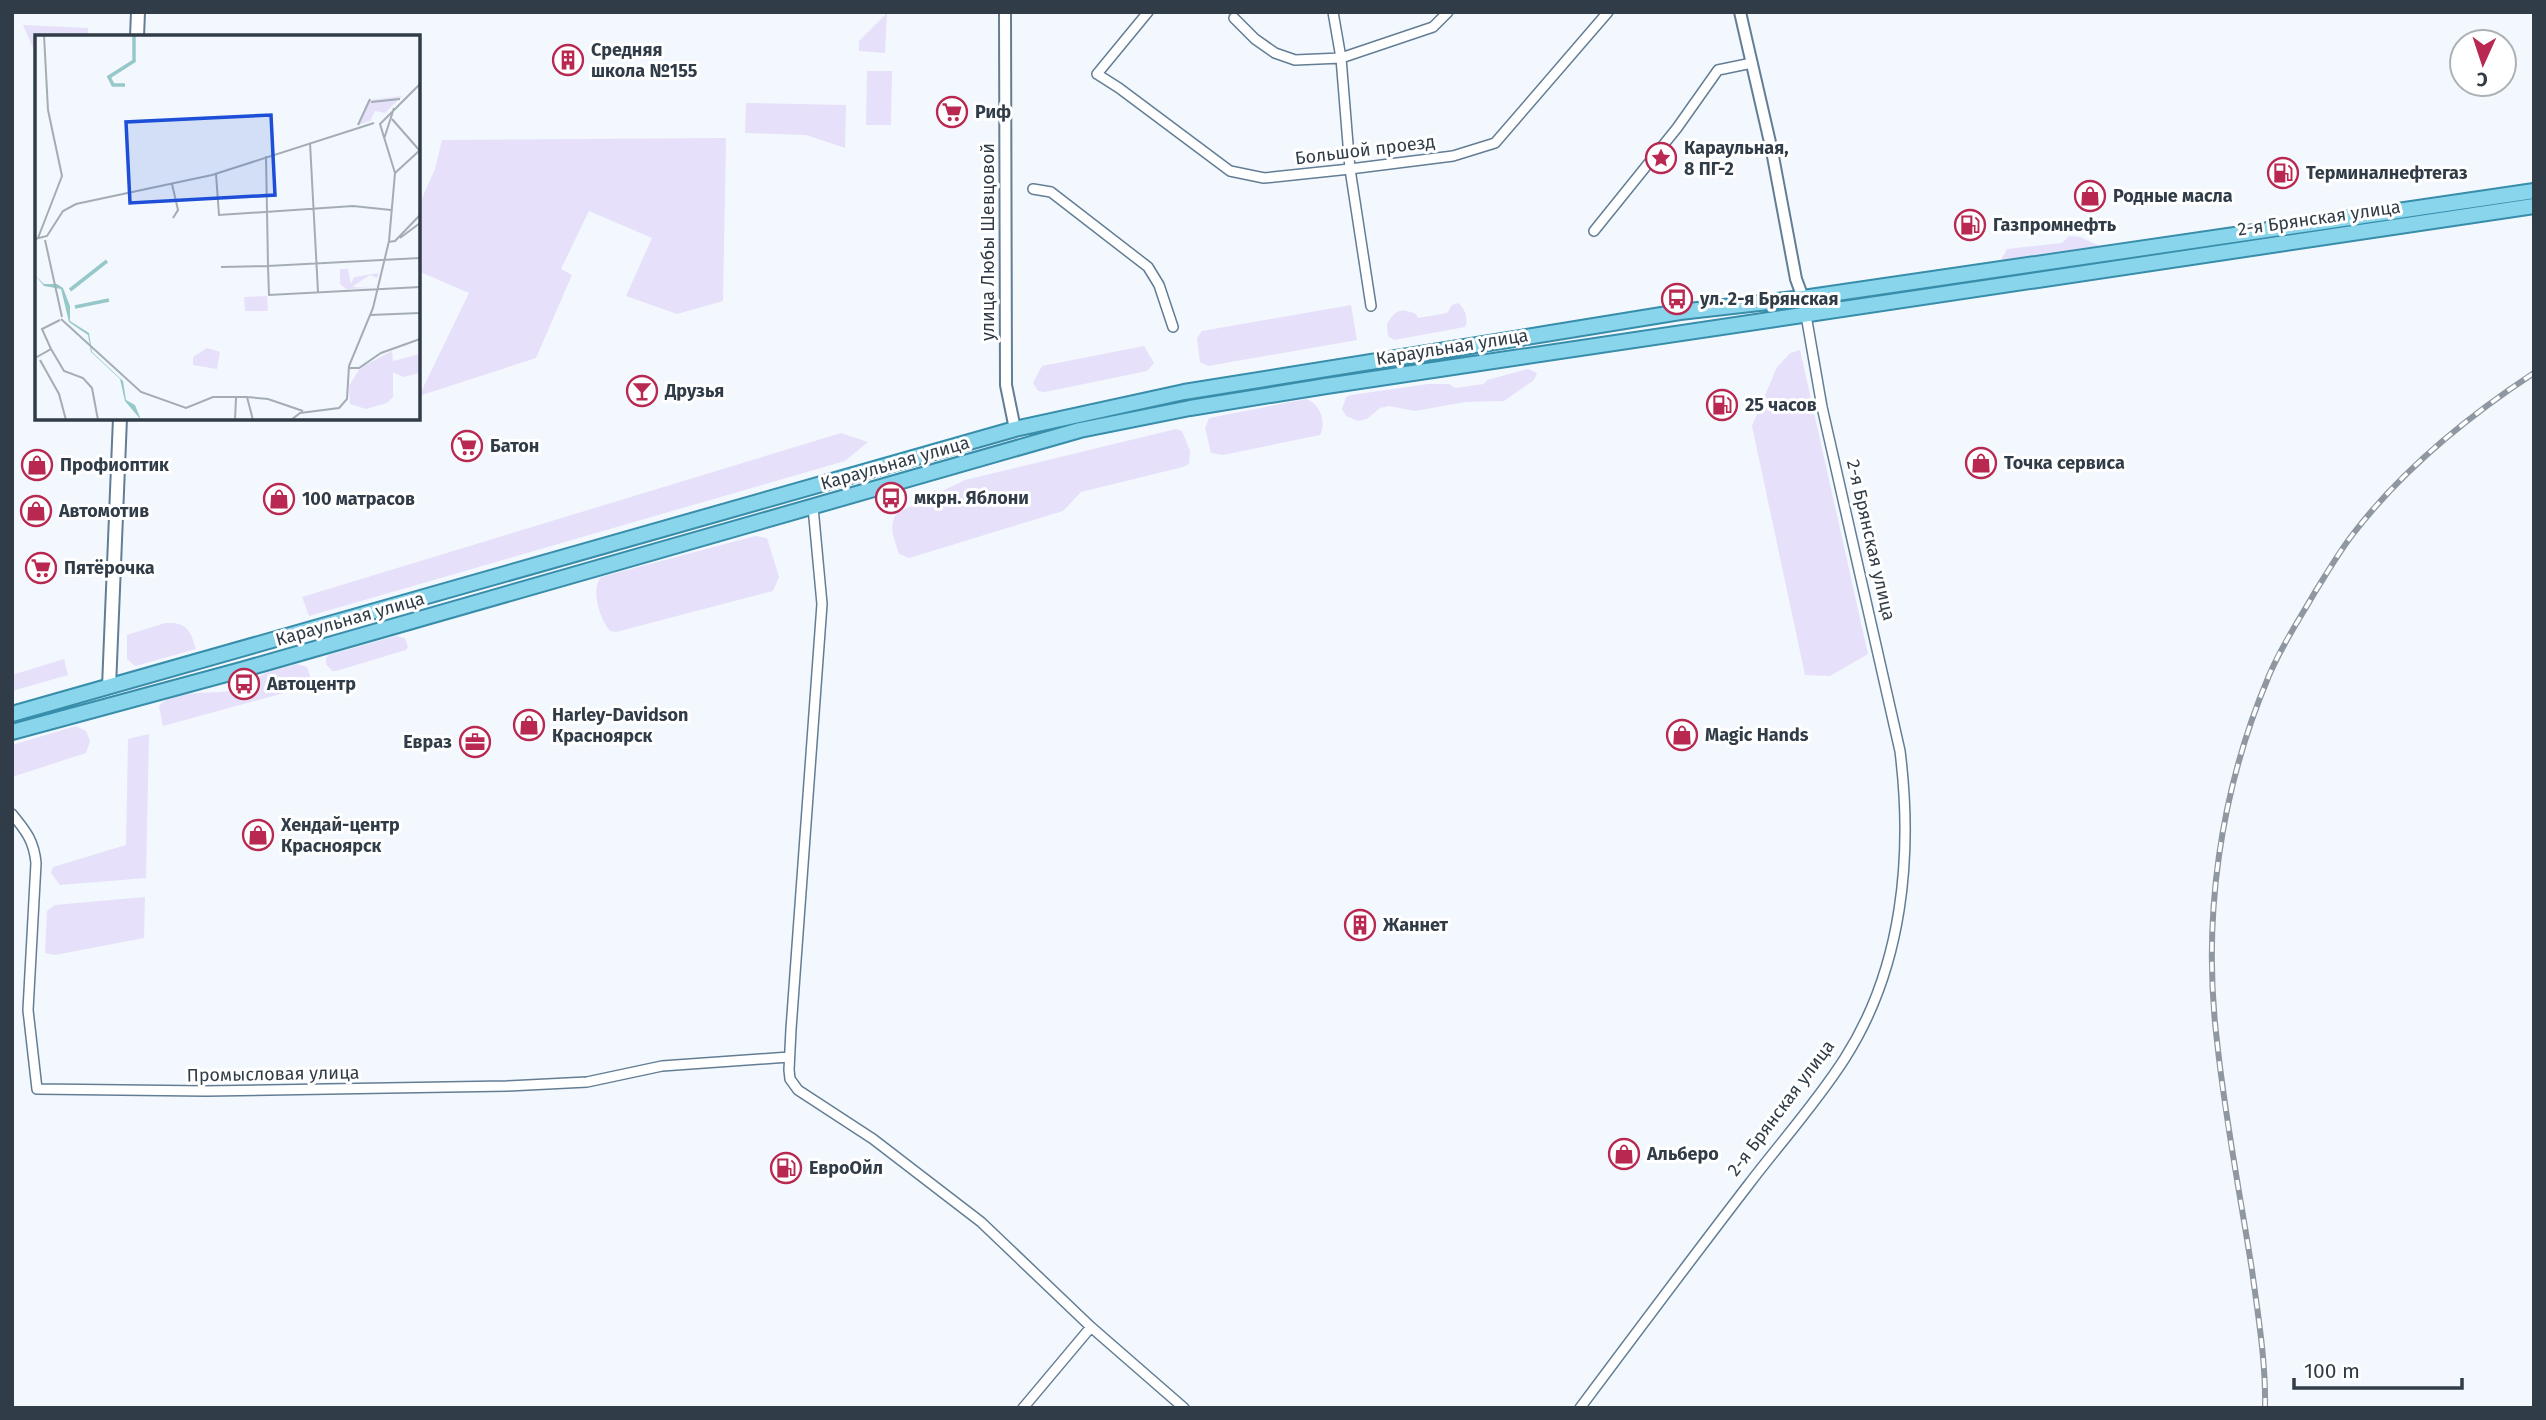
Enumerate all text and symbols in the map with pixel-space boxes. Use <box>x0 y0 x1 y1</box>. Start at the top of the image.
north arrow <box>2448 28 2518 98</box>
inset map <box>35 35 420 420</box>
place label: Средняя школа №155 <box>591 39 698 82</box>
building icon: Средняя школа №155 <box>551 43 585 77</box>
text: С <box>2476 68 2488 91</box>
supermarket icon: Риф <box>935 95 969 129</box>
place label: Риф <box>975 101 1011 123</box>
street label: Большой проезд <box>1294 130 1436 170</box>
place label: Караульная, 8 ПГ-2 <box>1684 137 1789 180</box>
place icon: Караульная, 8 ПГ-2 <box>1644 141 1678 175</box>
street label: улица Любы Шевцовой <box>977 143 999 341</box>
fuel station icon: Терминалнефтегаз <box>2266 156 2300 190</box>
place label: Терминалнефтегаз <box>2306 162 2468 184</box>
shop icon: Родные масла <box>2073 179 2107 213</box>
place label: Родные масла <box>2113 185 2233 207</box>
street label: 2-я Брянская улица <box>2236 196 2402 240</box>
fuel station icon: Газпромнефть <box>1953 208 1987 242</box>
place label: Газпромнефть <box>1993 214 2117 236</box>
bus stop icon: ул. 2-я Брянская <box>1660 282 1694 316</box>
place label: ул. 2-я Брянская <box>1699 288 1839 310</box>
street label: Караульная улица <box>1374 324 1530 370</box>
bar icon: Друзья <box>625 374 659 408</box>
place label: Друзья <box>664 380 724 402</box>
fuel station icon: 25 часов <box>1705 388 1739 422</box>
place label: 25 часов <box>1745 394 1817 416</box>
supermarket icon: Батон <box>450 429 484 463</box>
street label: Караульная улица <box>818 431 972 495</box>
place label: Батон <box>490 435 539 457</box>
shop icon: Точка сервиса <box>1964 446 1998 480</box>
shop icon: Профиоптик <box>20 448 54 482</box>
place label: Точка сервиса <box>2004 452 2125 474</box>
place label: Профиоптик <box>60 454 169 476</box>
street label: 2-я Брянская улица <box>1842 457 1900 623</box>
bus stop icon: мкрн. Яблони <box>874 481 908 515</box>
shop icon: 100 матрасов <box>262 482 296 516</box>
place label: мкрн. Яблони <box>914 487 1029 509</box>
place label: 100 матрасов <box>302 488 415 510</box>
shop icon: Автомотив <box>19 494 53 528</box>
place label: Автомотив <box>58 500 149 522</box>
supermarket icon: Пятёрочка <box>24 551 58 585</box>
place label: Пятёрочка <box>64 557 155 579</box>
street label: Караульная улица <box>273 587 427 651</box>
bus stop icon: Автоцентр <box>227 667 261 701</box>
place label: Автоцентр <box>266 673 356 695</box>
place label: Harley-Davidson Красноярск <box>552 704 688 747</box>
shop icon: Harley-Davidson Красноярск <box>512 708 546 742</box>
shop icon: Magic Hands <box>1665 718 1699 752</box>
place label: Magic Hands <box>1705 724 1809 746</box>
office icon: Евраз <box>458 725 492 759</box>
place label: Евраз <box>403 731 452 753</box>
place label: Хендай-центр Красноярск <box>280 814 400 857</box>
shop icon: Хендай-центр Красноярск <box>241 818 275 852</box>
building icon: Жаннет <box>1343 908 1377 942</box>
place label: Жаннет <box>1382 914 1449 936</box>
street label: 2-я Брянская улица <box>1723 1036 1839 1180</box>
street label: Промысловая улица <box>186 1061 360 1087</box>
shop icon: Альберо <box>1607 1137 1641 1171</box>
place label: Альберо <box>1646 1143 1719 1165</box>
fuel station icon: ЕвроОйл <box>769 1151 803 1185</box>
place label: ЕвроОйл <box>809 1157 883 1179</box>
scale bar <box>2294 1346 2462 1390</box>
text: 100 m <box>2304 1358 2360 1384</box>

